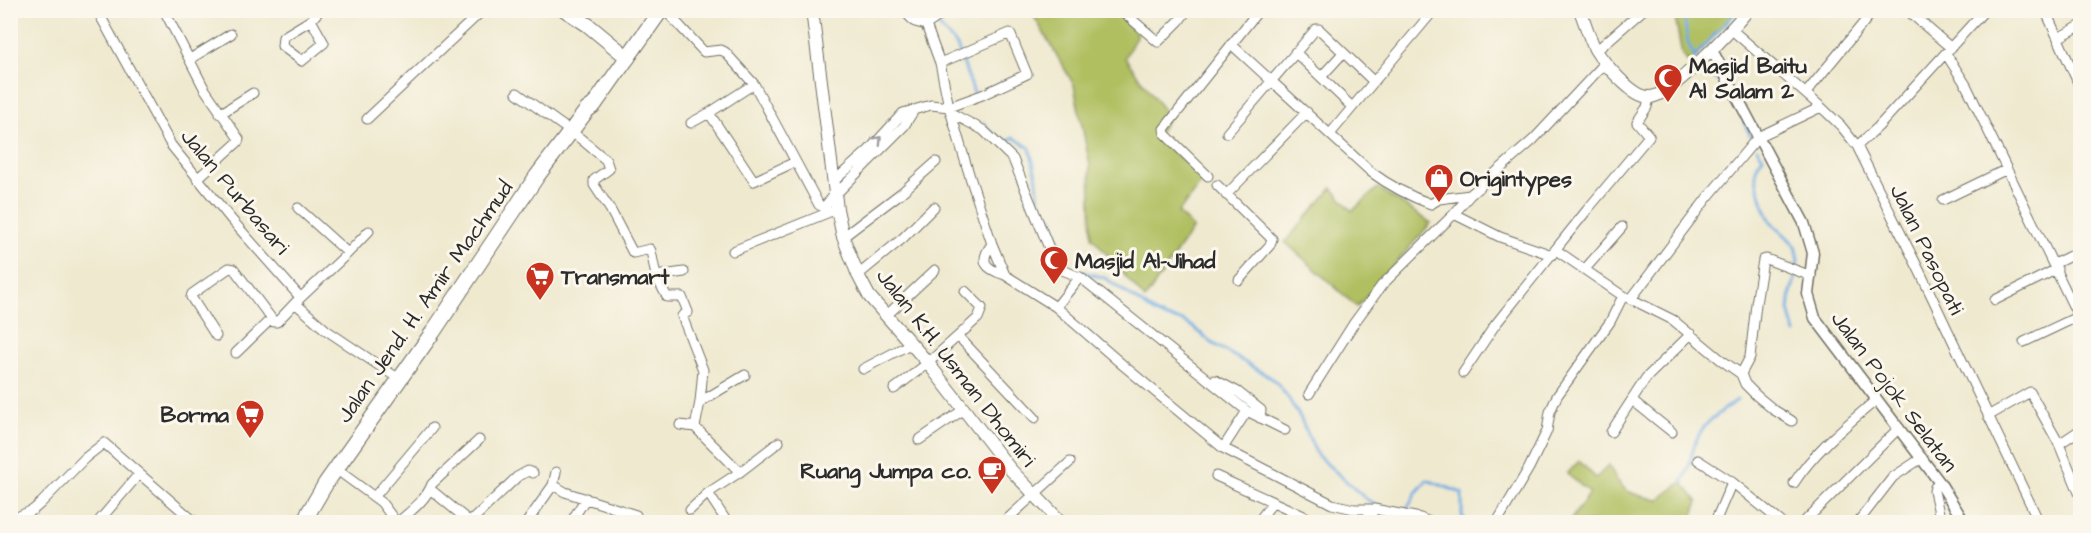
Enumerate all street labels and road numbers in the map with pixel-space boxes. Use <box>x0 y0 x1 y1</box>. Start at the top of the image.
street label: Jalan Purbasari <box>173 122 297 262</box>
street label: Jalan Jend. H. Amir Machmud <box>329 174 521 429</box>
street label: Jalan Pasopati <box>1882 179 1972 320</box>
street label: Jalan K.H. Usman Dhomiri <box>869 262 1043 474</box>
street label: Jalan Pojok Selatan <box>1823 305 1965 479</box>

